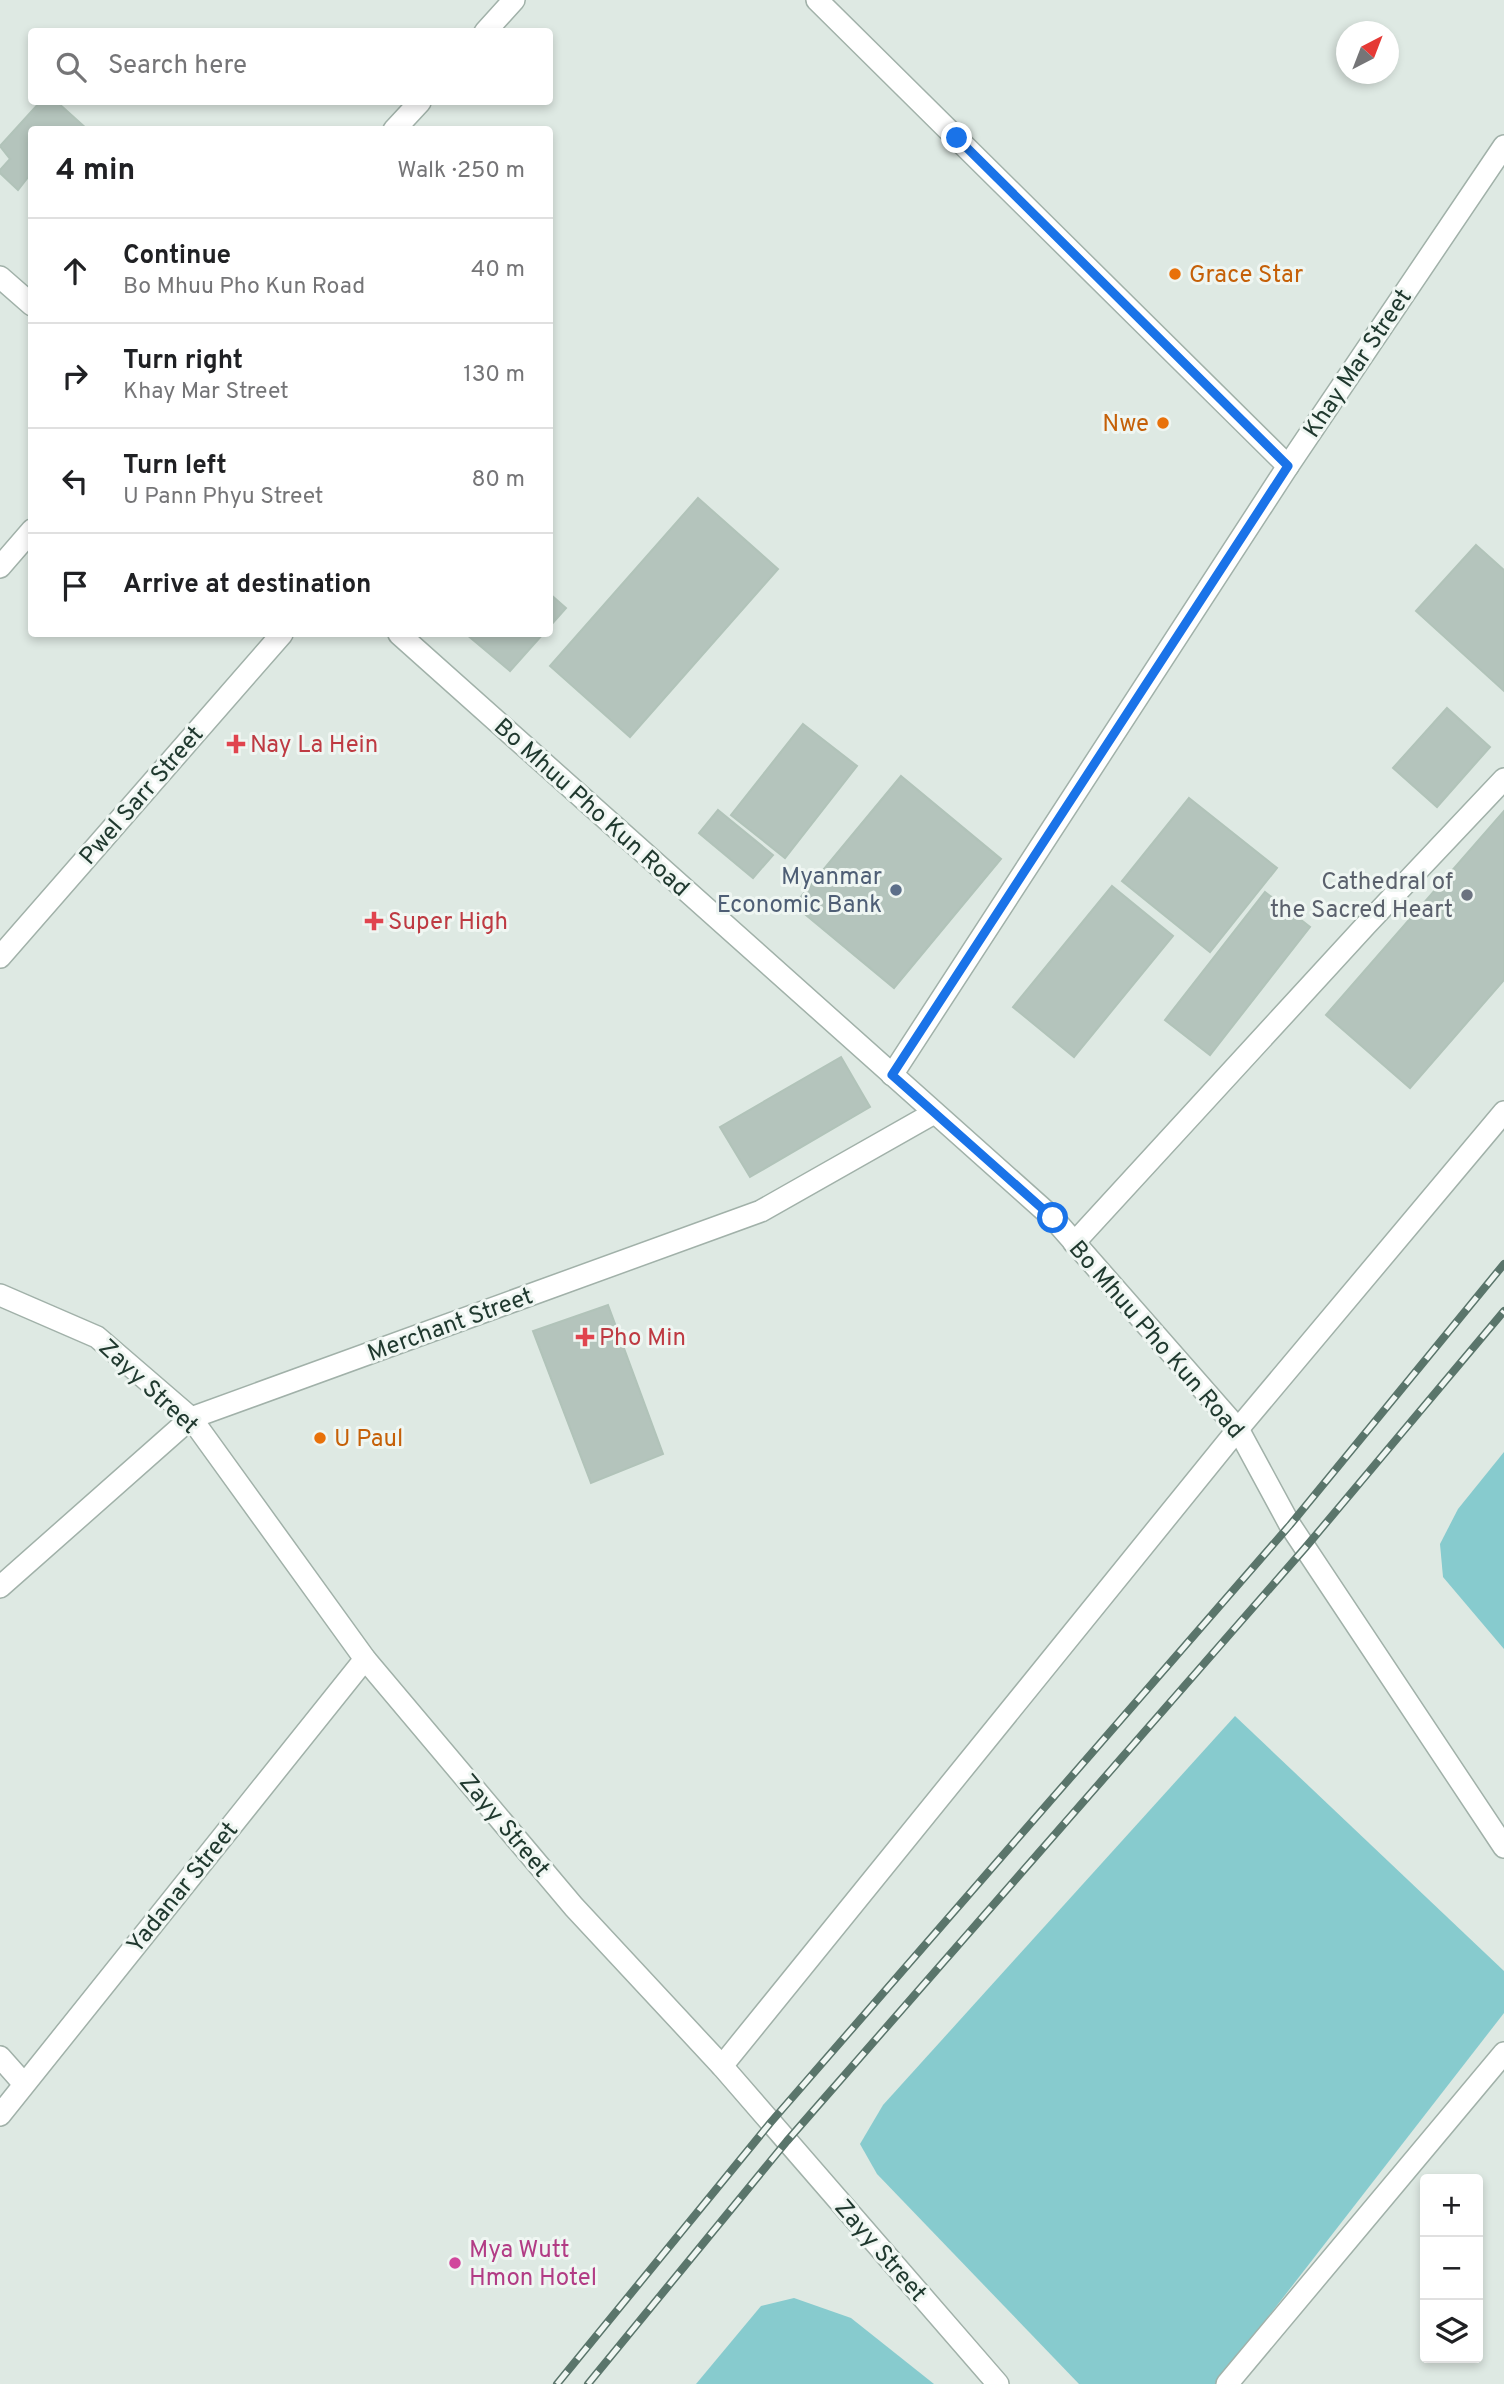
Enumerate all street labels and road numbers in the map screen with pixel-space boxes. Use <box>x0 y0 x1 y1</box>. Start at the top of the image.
street label: Khay Mar Street <box>1298 284 1419 444</box>
street label: Bo Mhuu Pho Kun Road <box>487 713 695 904</box>
street label: Pwel Sarr Street <box>74 721 211 872</box>
street label: Bo Mhuu Pho Kun Road <box>1061 1235 1250 1445</box>
street label: Merchant Street <box>364 1282 537 1370</box>
street label: Zayy Street <box>91 1334 204 1441</box>
street label: Zayy Street <box>451 1768 555 1884</box>
street label: Yadanar Street <box>121 1816 246 1960</box>
street label: Zayy Street <box>827 2194 932 2309</box>

